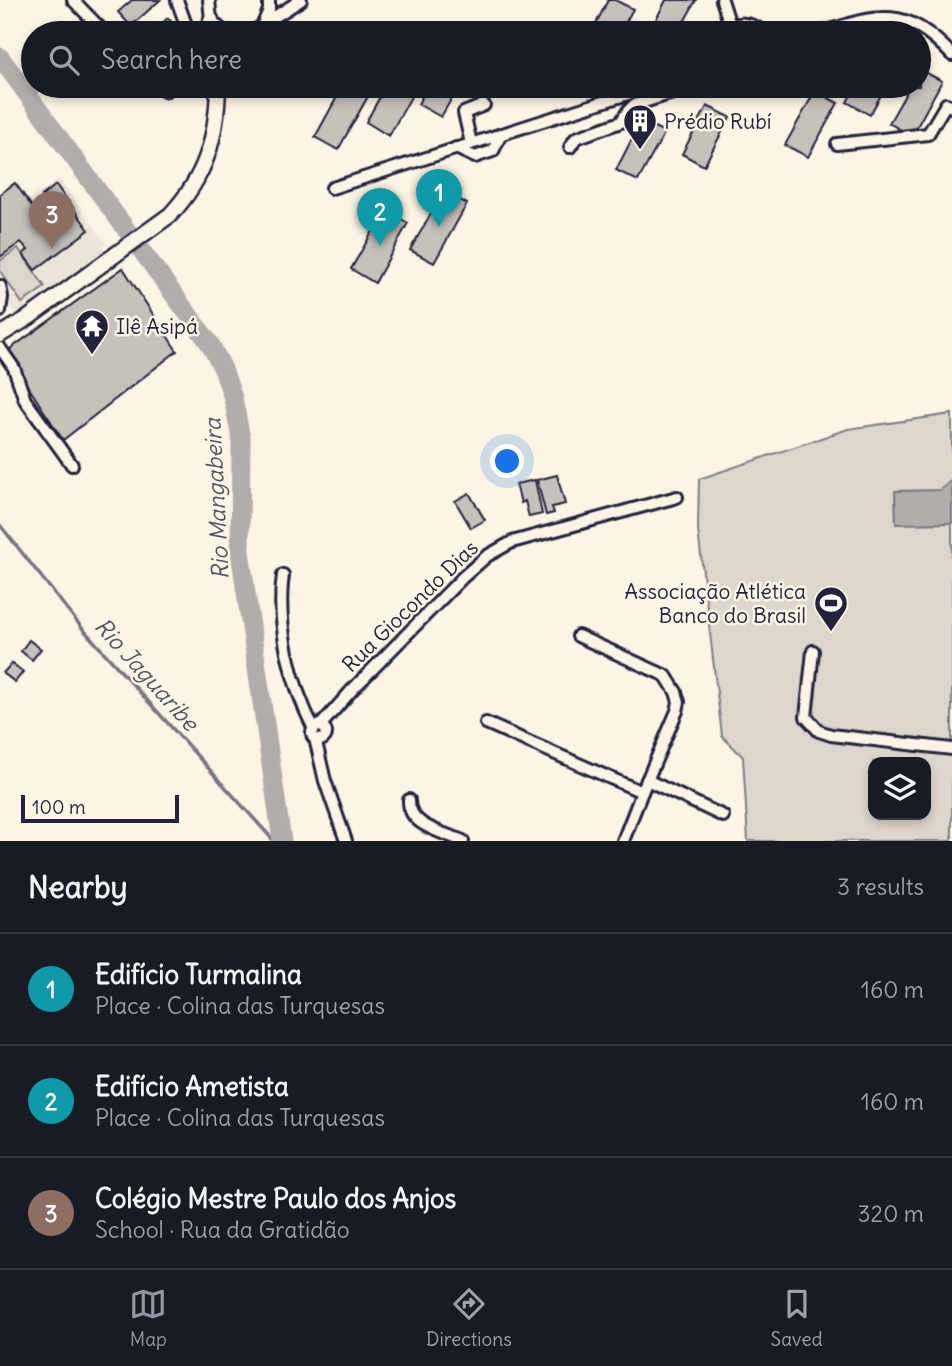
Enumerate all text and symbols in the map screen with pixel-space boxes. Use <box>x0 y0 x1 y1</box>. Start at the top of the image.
search box <box>21 21 931 98</box>
icon: search <box>45 41 83 79</box>
text: Search here <box>101 43 242 76</box>
building icon: Prédio Rubí <box>621 102 659 151</box>
place label: Prédio Rubí <box>664 108 772 135</box>
pin: 1 <box>416 169 462 227</box>
pin: 2 <box>357 188 403 246</box>
pin: 3 <box>29 191 75 249</box>
temple icon: Ilê Asipá <box>73 307 111 356</box>
place label: Ilê Asipá <box>116 313 198 340</box>
water label: Rio Mangabeira <box>197 416 235 580</box>
your location <box>490 444 524 478</box>
street label: Rua Giocondo Dias <box>336 534 484 678</box>
place label: Associação Atlética Banco do Brasil <box>624 578 806 629</box>
sports icon: Associação Atlética Banco do Brasil <box>812 584 850 633</box>
water label: Rio Jaguaribe <box>89 612 206 738</box>
map controls <box>868 757 931 820</box>
button: layers <box>868 757 931 820</box>
scale bar <box>21 792 178 824</box>
text: 100 m <box>32 795 86 819</box>
text: Nearby <box>28 868 128 906</box>
text: 3 results <box>837 872 924 901</box>
text: Edifício Turmalina <box>95 958 302 991</box>
text: 1 <box>46 975 56 1004</box>
text: 160 m <box>861 975 924 1004</box>
text: Place · Colina das Turquesas <box>95 991 385 1020</box>
text: Edifício Ametista <box>95 1070 289 1103</box>
text: 2 <box>45 1087 57 1116</box>
text: 160 m <box>861 1087 924 1116</box>
text: Place · Colina das Turquesas <box>95 1103 385 1132</box>
text: Colégio Mestre Paulo dos Anjos <box>95 1182 456 1215</box>
text: 3 <box>44 1199 58 1228</box>
text: 320 m <box>858 1199 924 1228</box>
text: School · Rua da Gratidão <box>95 1215 350 1244</box>
tab: Map <box>129 1285 167 1351</box>
tab: Directions <box>426 1285 512 1351</box>
tab: Saved <box>771 1285 823 1351</box>

